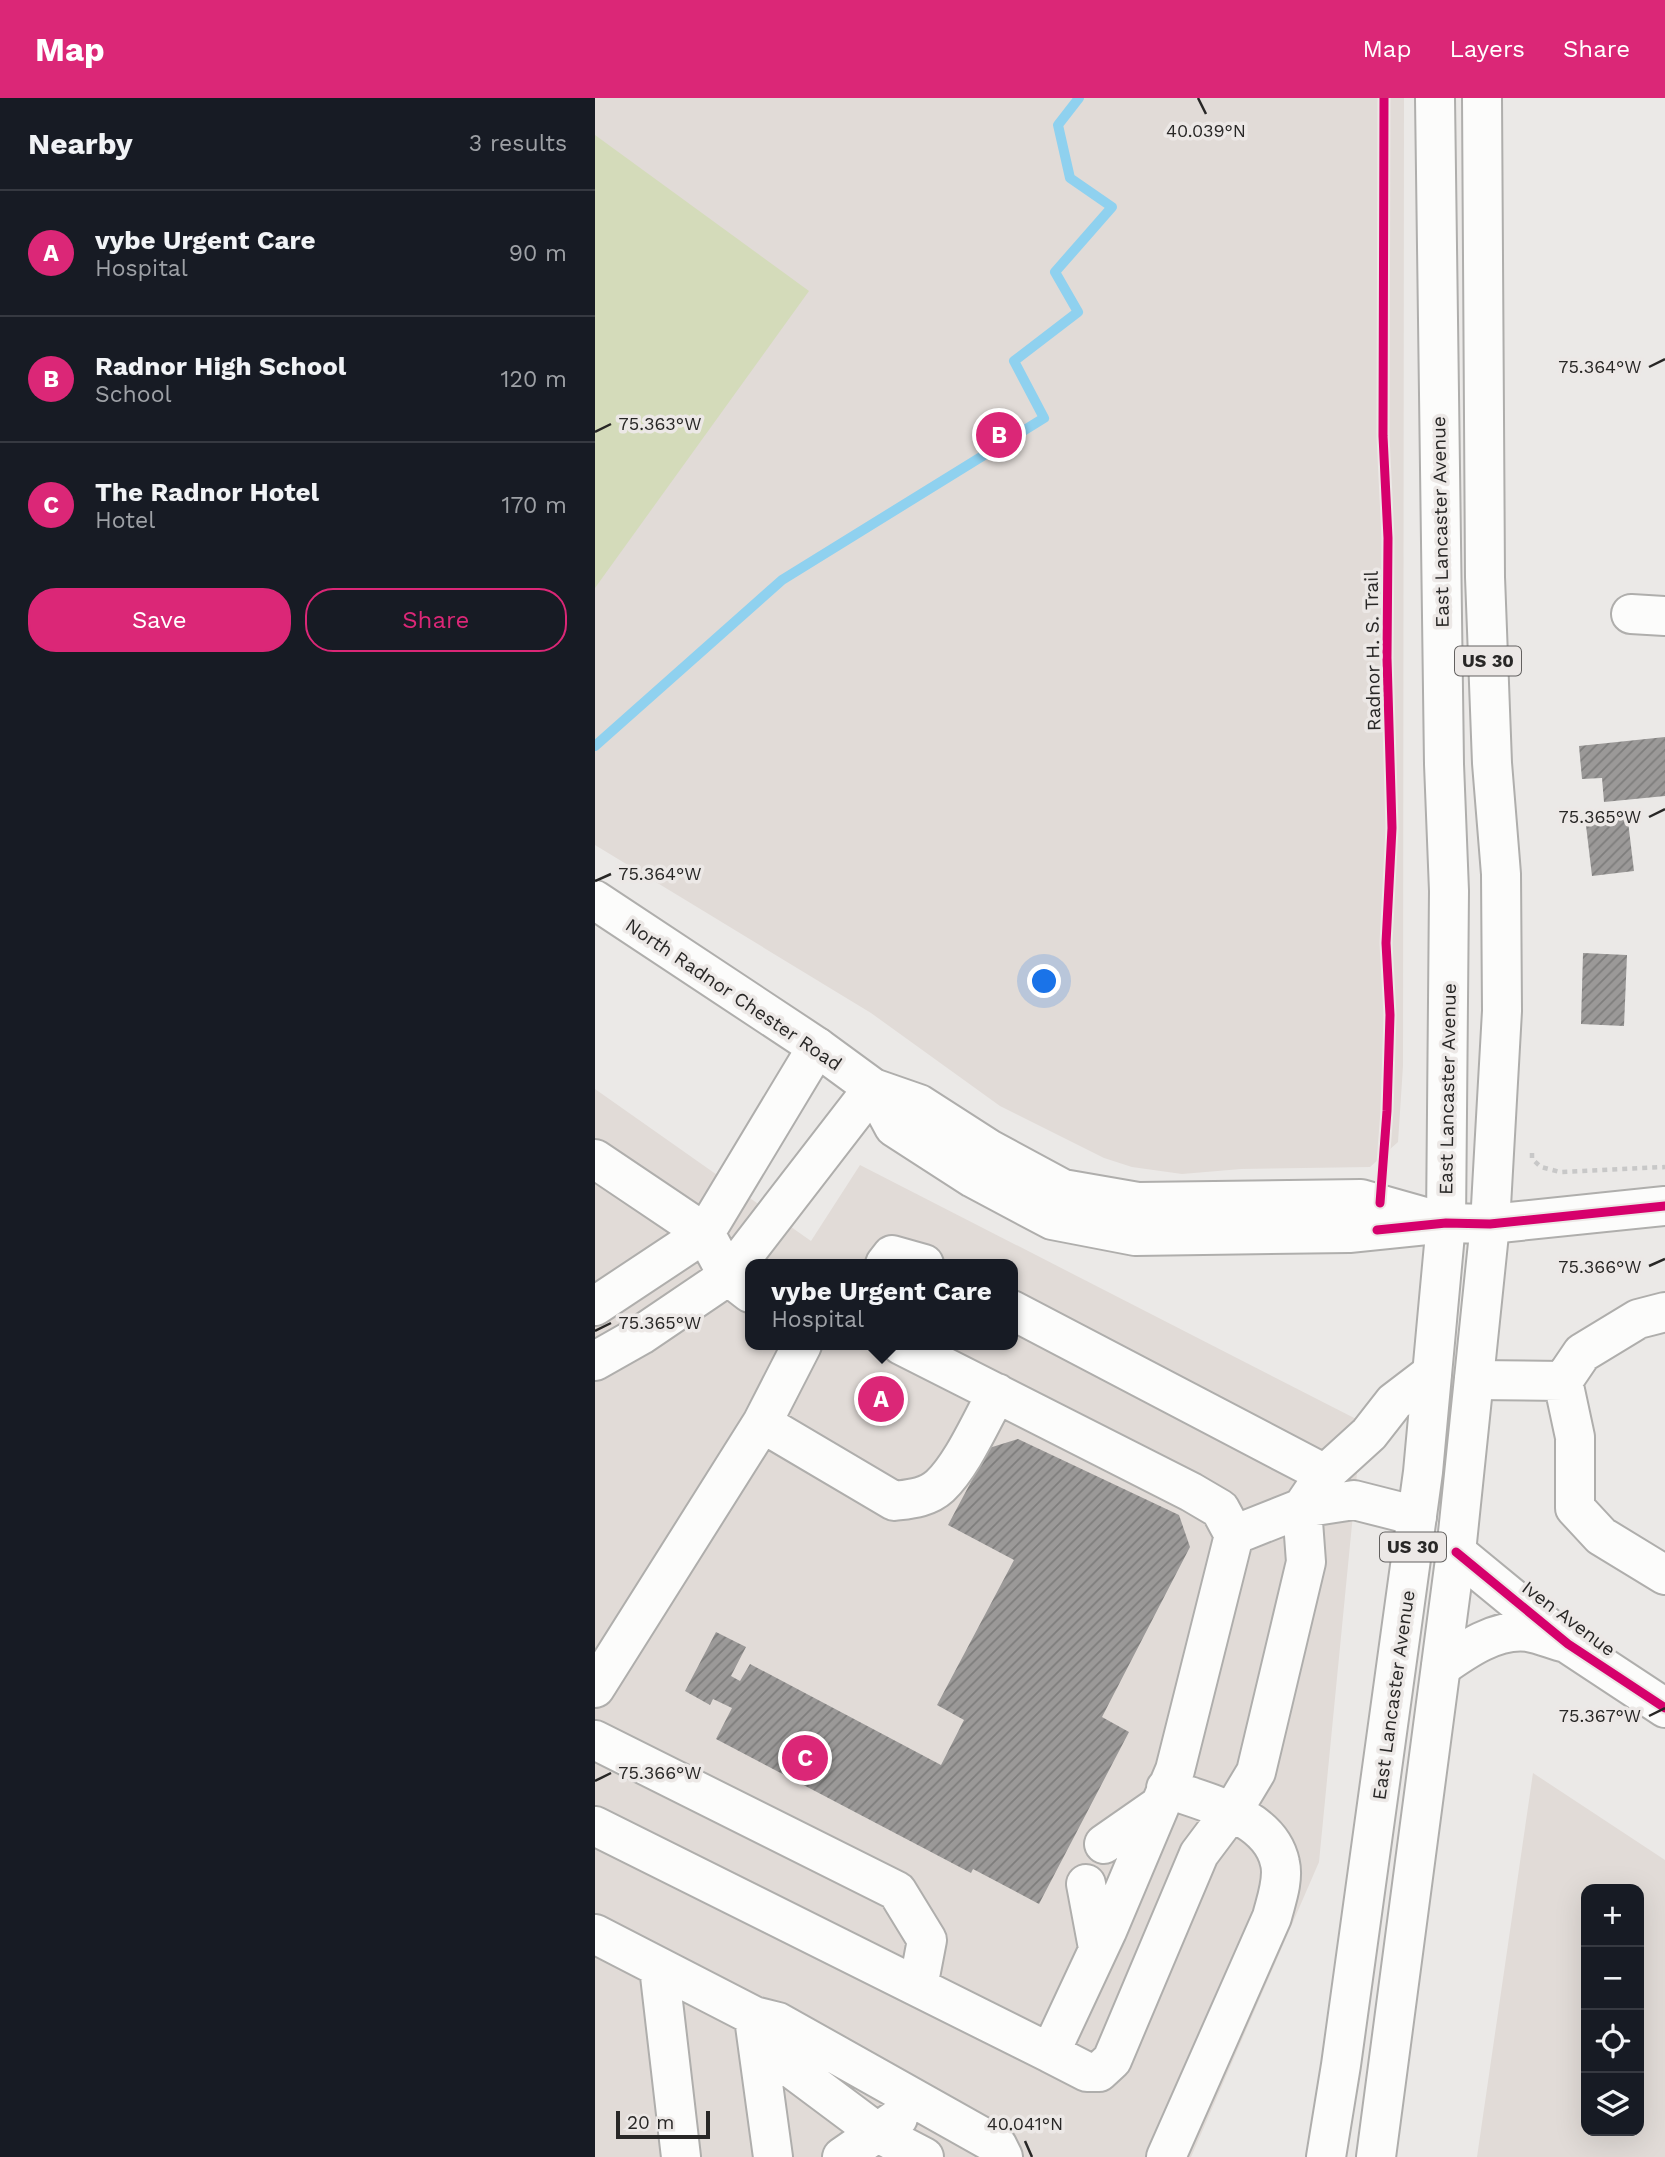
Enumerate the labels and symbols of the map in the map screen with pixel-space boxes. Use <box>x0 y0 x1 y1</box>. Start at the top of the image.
text: 40.039°N <box>1166 120 1246 141</box>
text: 75.364°W <box>1558 356 1642 377</box>
pin: B <box>976 409 1022 461</box>
text: 75.363°W <box>619 413 701 434</box>
street label: East Lancaster Avenue <box>1427 416 1454 628</box>
street label: Radnor H. S. Trail <box>1360 571 1385 731</box>
road number: US 30 <box>1455 646 1521 676</box>
text: 75.365°W <box>1559 806 1641 827</box>
text: 75.364°W <box>618 863 702 884</box>
street label: North Radnor Chester Road <box>621 913 846 1075</box>
your location <box>1027 964 1061 998</box>
street label: East Lancaster Avenue <box>1434 983 1461 1195</box>
text: 75.366°W <box>1558 1256 1642 1277</box>
text: 75.365°W <box>619 1312 701 1333</box>
pin: A <box>858 1373 904 1425</box>
road number: US 30 <box>1380 1532 1446 1562</box>
street label: Iven Avenue <box>1517 1576 1620 1661</box>
street label: East Lancaster Avenue <box>1367 1589 1420 1802</box>
text: 75.367°W <box>1559 1705 1641 1726</box>
pin: C <box>782 1732 828 1784</box>
text: 75.366°W <box>618 1762 702 1783</box>
scale bar <box>616 2108 711 2140</box>
text: 40.041°N <box>987 2113 1063 2134</box>

